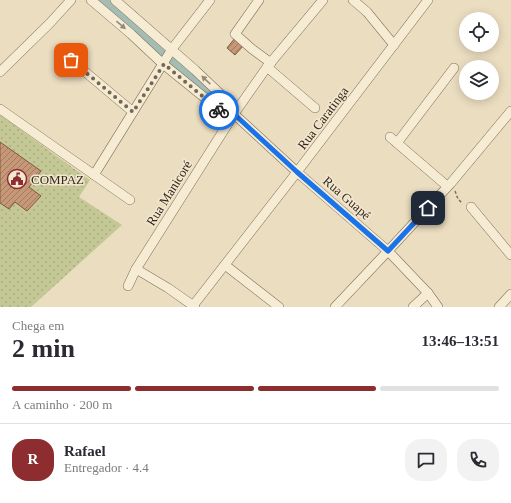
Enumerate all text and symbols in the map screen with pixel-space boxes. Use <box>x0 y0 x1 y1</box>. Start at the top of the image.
map controls <box>459 12 499 100</box>
button: locate <box>459 12 499 52</box>
one-way arrow <box>116 21 126 30</box>
pin <box>54 43 88 77</box>
icon: bag <box>60 49 82 71</box>
button: layers <box>459 60 499 100</box>
one-way arrow <box>201 76 210 85</box>
street label: Rua Caratinga <box>295 83 352 152</box>
courier <box>199 90 239 130</box>
icon: bike <box>208 99 230 121</box>
street label: Rua Manicoré <box>143 157 195 228</box>
public building icon: COMPAZ <box>6 168 28 190</box>
place label: COMPAZ <box>31 172 84 187</box>
street label: Rua Guapé <box>320 173 374 223</box>
pin <box>411 191 445 225</box>
icon: home <box>417 197 439 219</box>
text: Chega em <box>12 318 64 333</box>
text: 13:46–13:51 <box>422 333 499 349</box>
text: 2 min <box>12 334 75 363</box>
text: A caminho · 200 m <box>12 397 112 412</box>
button: chat <box>405 439 447 481</box>
button: phone <box>457 439 499 481</box>
text: Rafael <box>64 443 106 459</box>
text: R <box>28 451 38 467</box>
text: Entregador · 4.4 <box>64 460 149 475</box>

